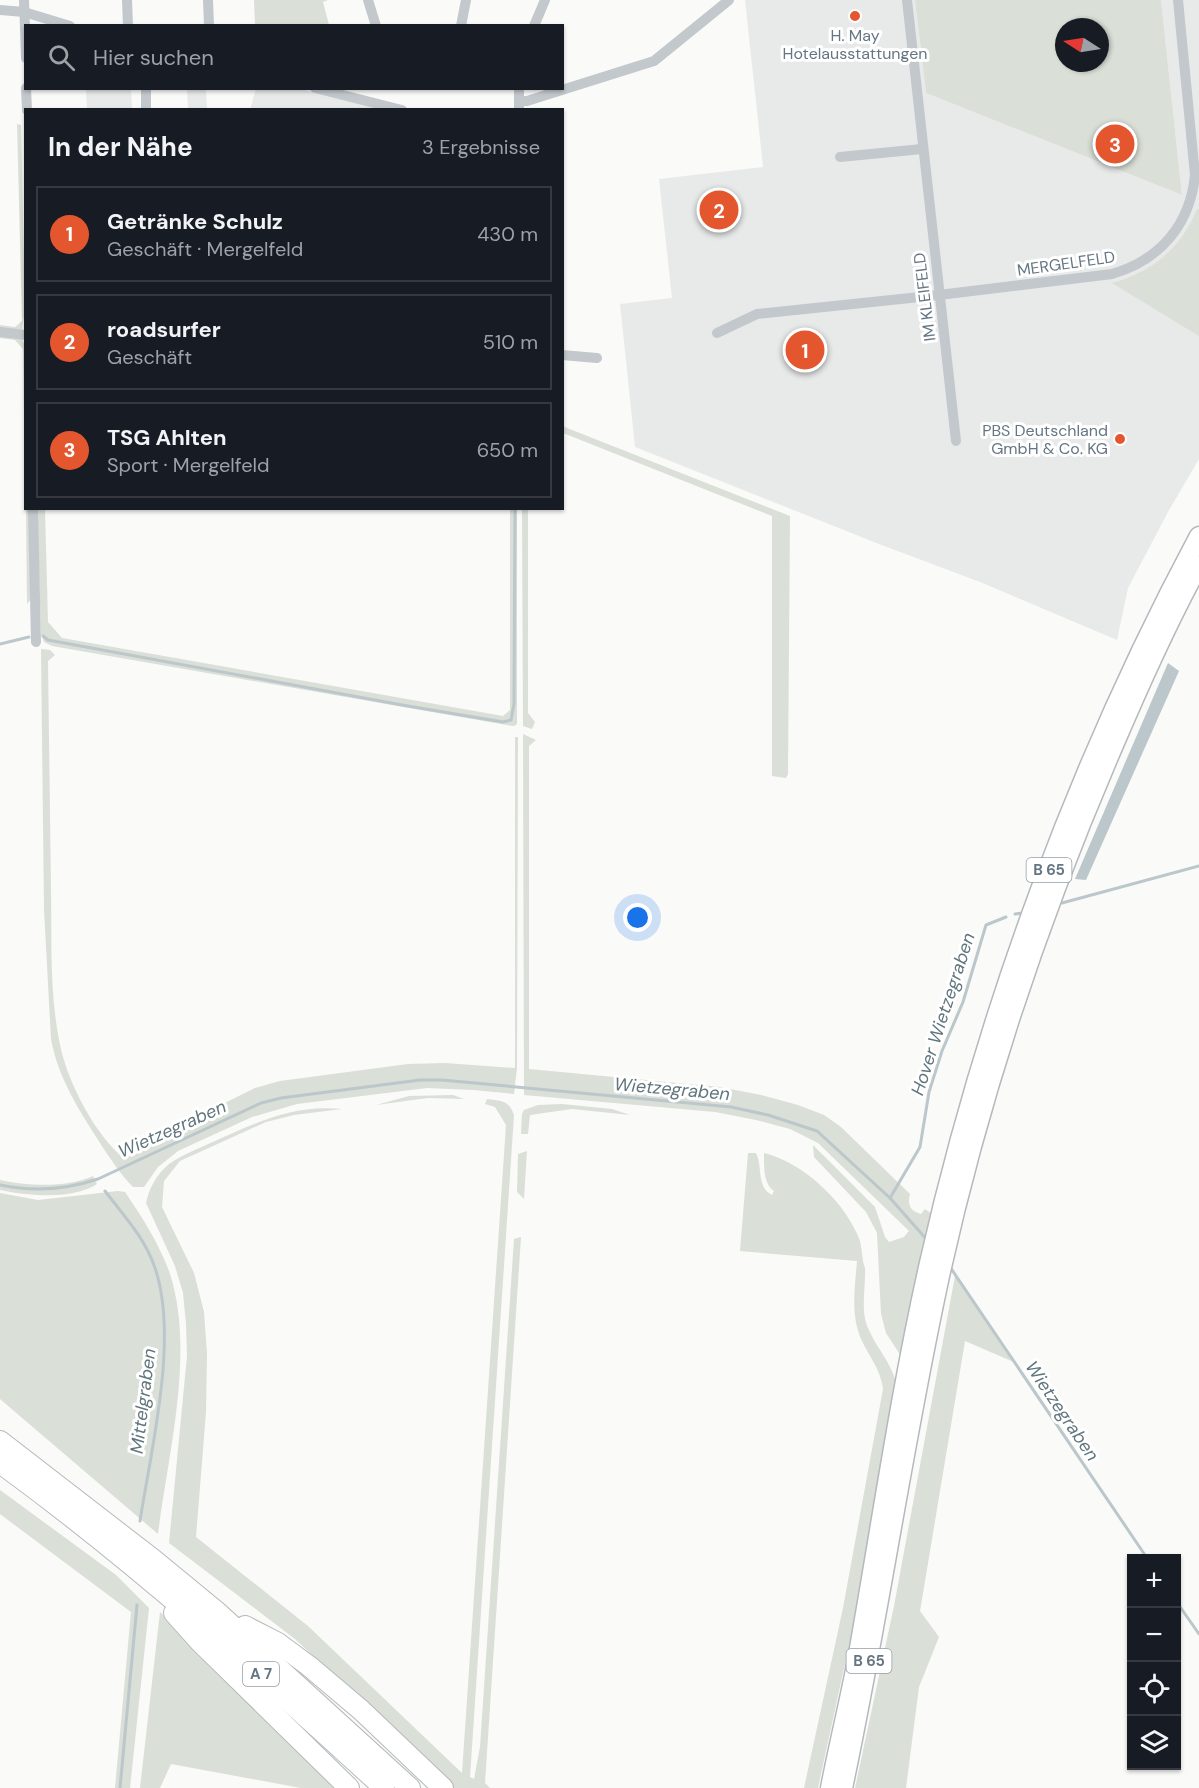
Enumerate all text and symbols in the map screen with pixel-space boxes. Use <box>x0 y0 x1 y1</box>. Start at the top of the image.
marker: H. May Hotelausstattungen <box>848 9 862 23</box>
north arrow <box>1055 18 1109 72</box>
search box <box>24 24 564 90</box>
place label: H. May Hotelausstattungen <box>783 25 927 64</box>
icon: search <box>45 41 78 74</box>
text: Hier suchen <box>93 43 214 72</box>
pin: 3 <box>1096 122 1134 166</box>
text: In der Nähe <box>48 130 193 164</box>
text: 3 Ergebnisse <box>422 134 540 160</box>
pin: 2 <box>700 188 738 232</box>
text: Getränke Schulz <box>107 207 283 236</box>
text: 1 <box>66 221 73 247</box>
text: 430 m <box>477 221 538 247</box>
text: Geschäft · Mergelfeld <box>107 236 303 262</box>
street label: MERGELFELD <box>1016 246 1116 281</box>
street label: IM KLEIFELD <box>909 251 940 342</box>
text: roadsurfer <box>107 315 221 344</box>
pin: 1 <box>786 328 824 372</box>
text: 2 <box>64 329 75 355</box>
text: 510 m <box>483 329 538 355</box>
text: Geschäft <box>107 344 192 370</box>
place label: PBS Deutschland GmbH & Co. KG <box>982 420 1108 459</box>
text: TSG Ahlten <box>107 423 227 452</box>
marker: PBS Deutschland GmbH & Co. KG <box>1113 432 1127 446</box>
text: 3 <box>63 437 76 463</box>
text: 650 m <box>477 437 538 463</box>
text: Sport · Mergelfeld <box>107 452 270 478</box>
road number: B 65 <box>1026 858 1072 882</box>
your location <box>623 903 652 932</box>
water label: Hover Wietzegraben <box>905 930 981 1098</box>
water label: Wietzegraben <box>613 1072 731 1106</box>
water label: Wietzegraben <box>114 1094 230 1164</box>
water label: Mittelgraben <box>125 1347 161 1455</box>
water label: Wietzegraben <box>1020 1356 1104 1466</box>
map controls <box>1127 1554 1181 1770</box>
button: + <box>1127 1554 1181 1608</box>
button: − <box>1127 1608 1181 1662</box>
road number: B 65 <box>846 1649 892 1673</box>
road number: A 7 <box>243 1662 279 1686</box>
button: locate <box>1127 1662 1181 1716</box>
button: layers <box>1127 1716 1181 1770</box>

